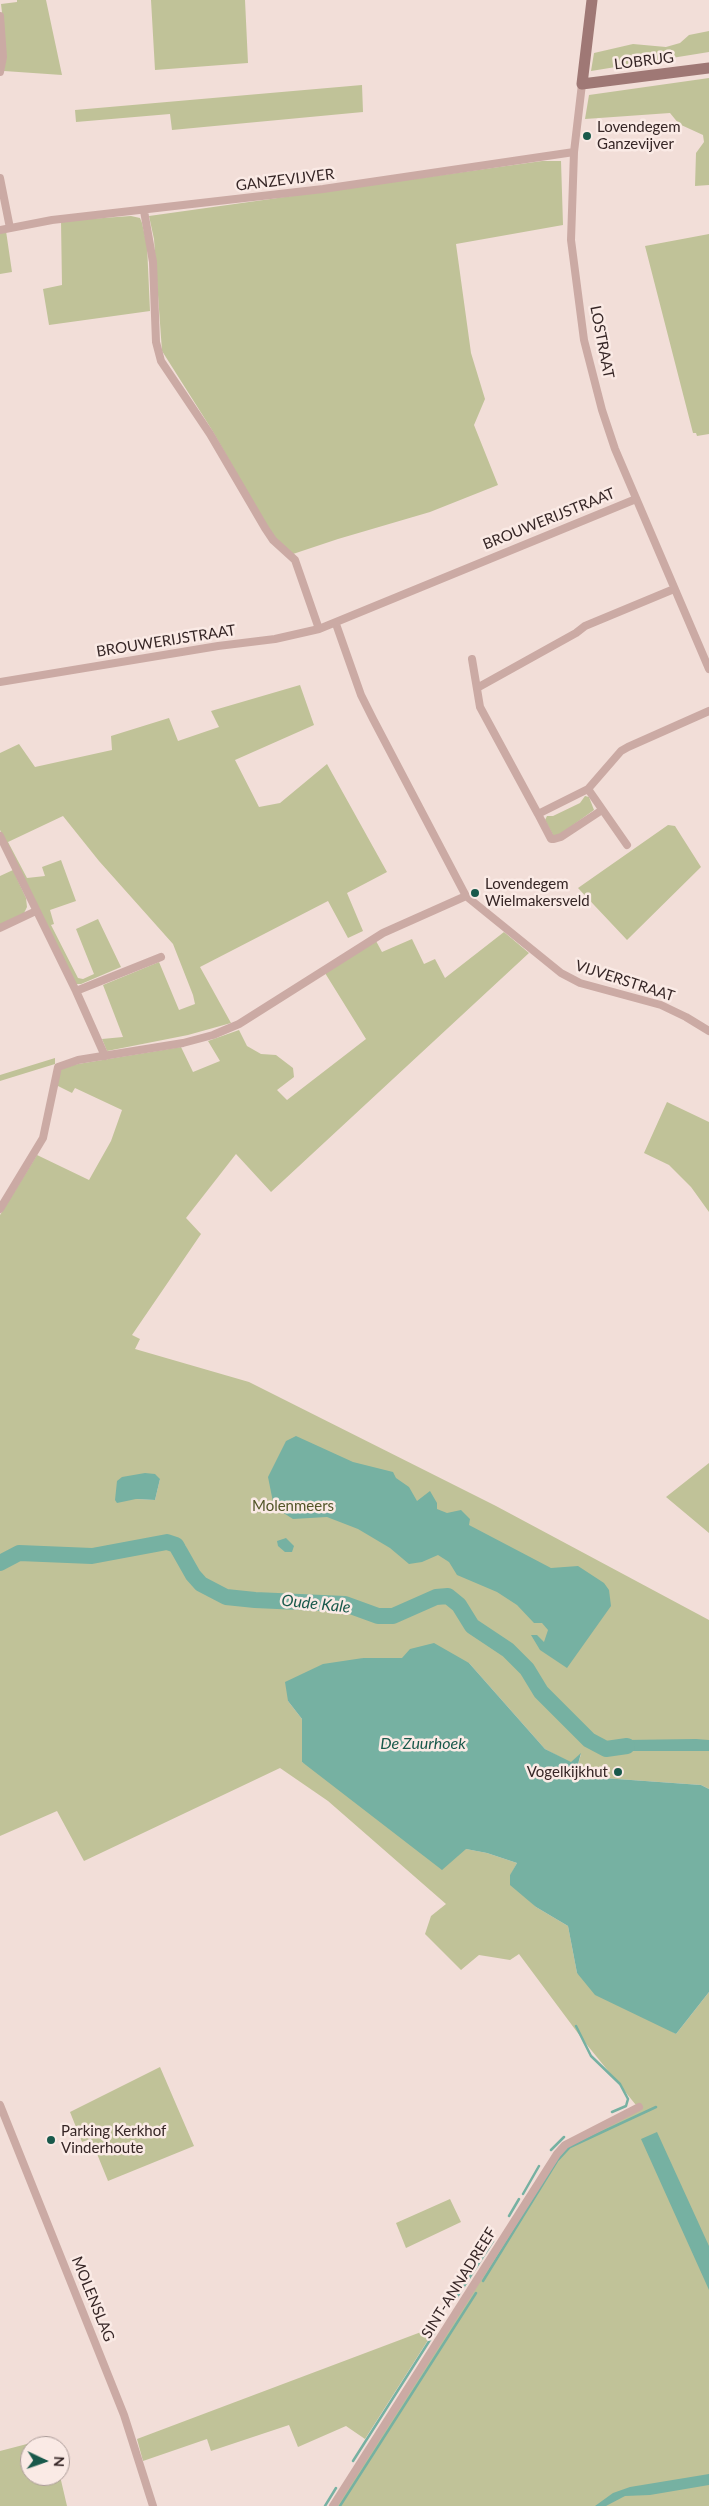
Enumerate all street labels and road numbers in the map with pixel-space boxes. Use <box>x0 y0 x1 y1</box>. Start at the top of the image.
street label: LOBRUG <box>613 48 675 74</box>
street label: GANZEVIJVER <box>235 165 335 195</box>
street label: LOSTRAAT <box>586 304 618 380</box>
street label: BROUWERIJSTRAAT <box>480 484 618 554</box>
street label: BROUWERIJSTRAAT <box>95 621 237 661</box>
street label: VIJVERSTRAAT <box>573 956 677 1006</box>
street label: SINT-ANNADREEF <box>418 2224 500 2342</box>
street label: MOLENSLAG <box>68 2254 118 2344</box>

